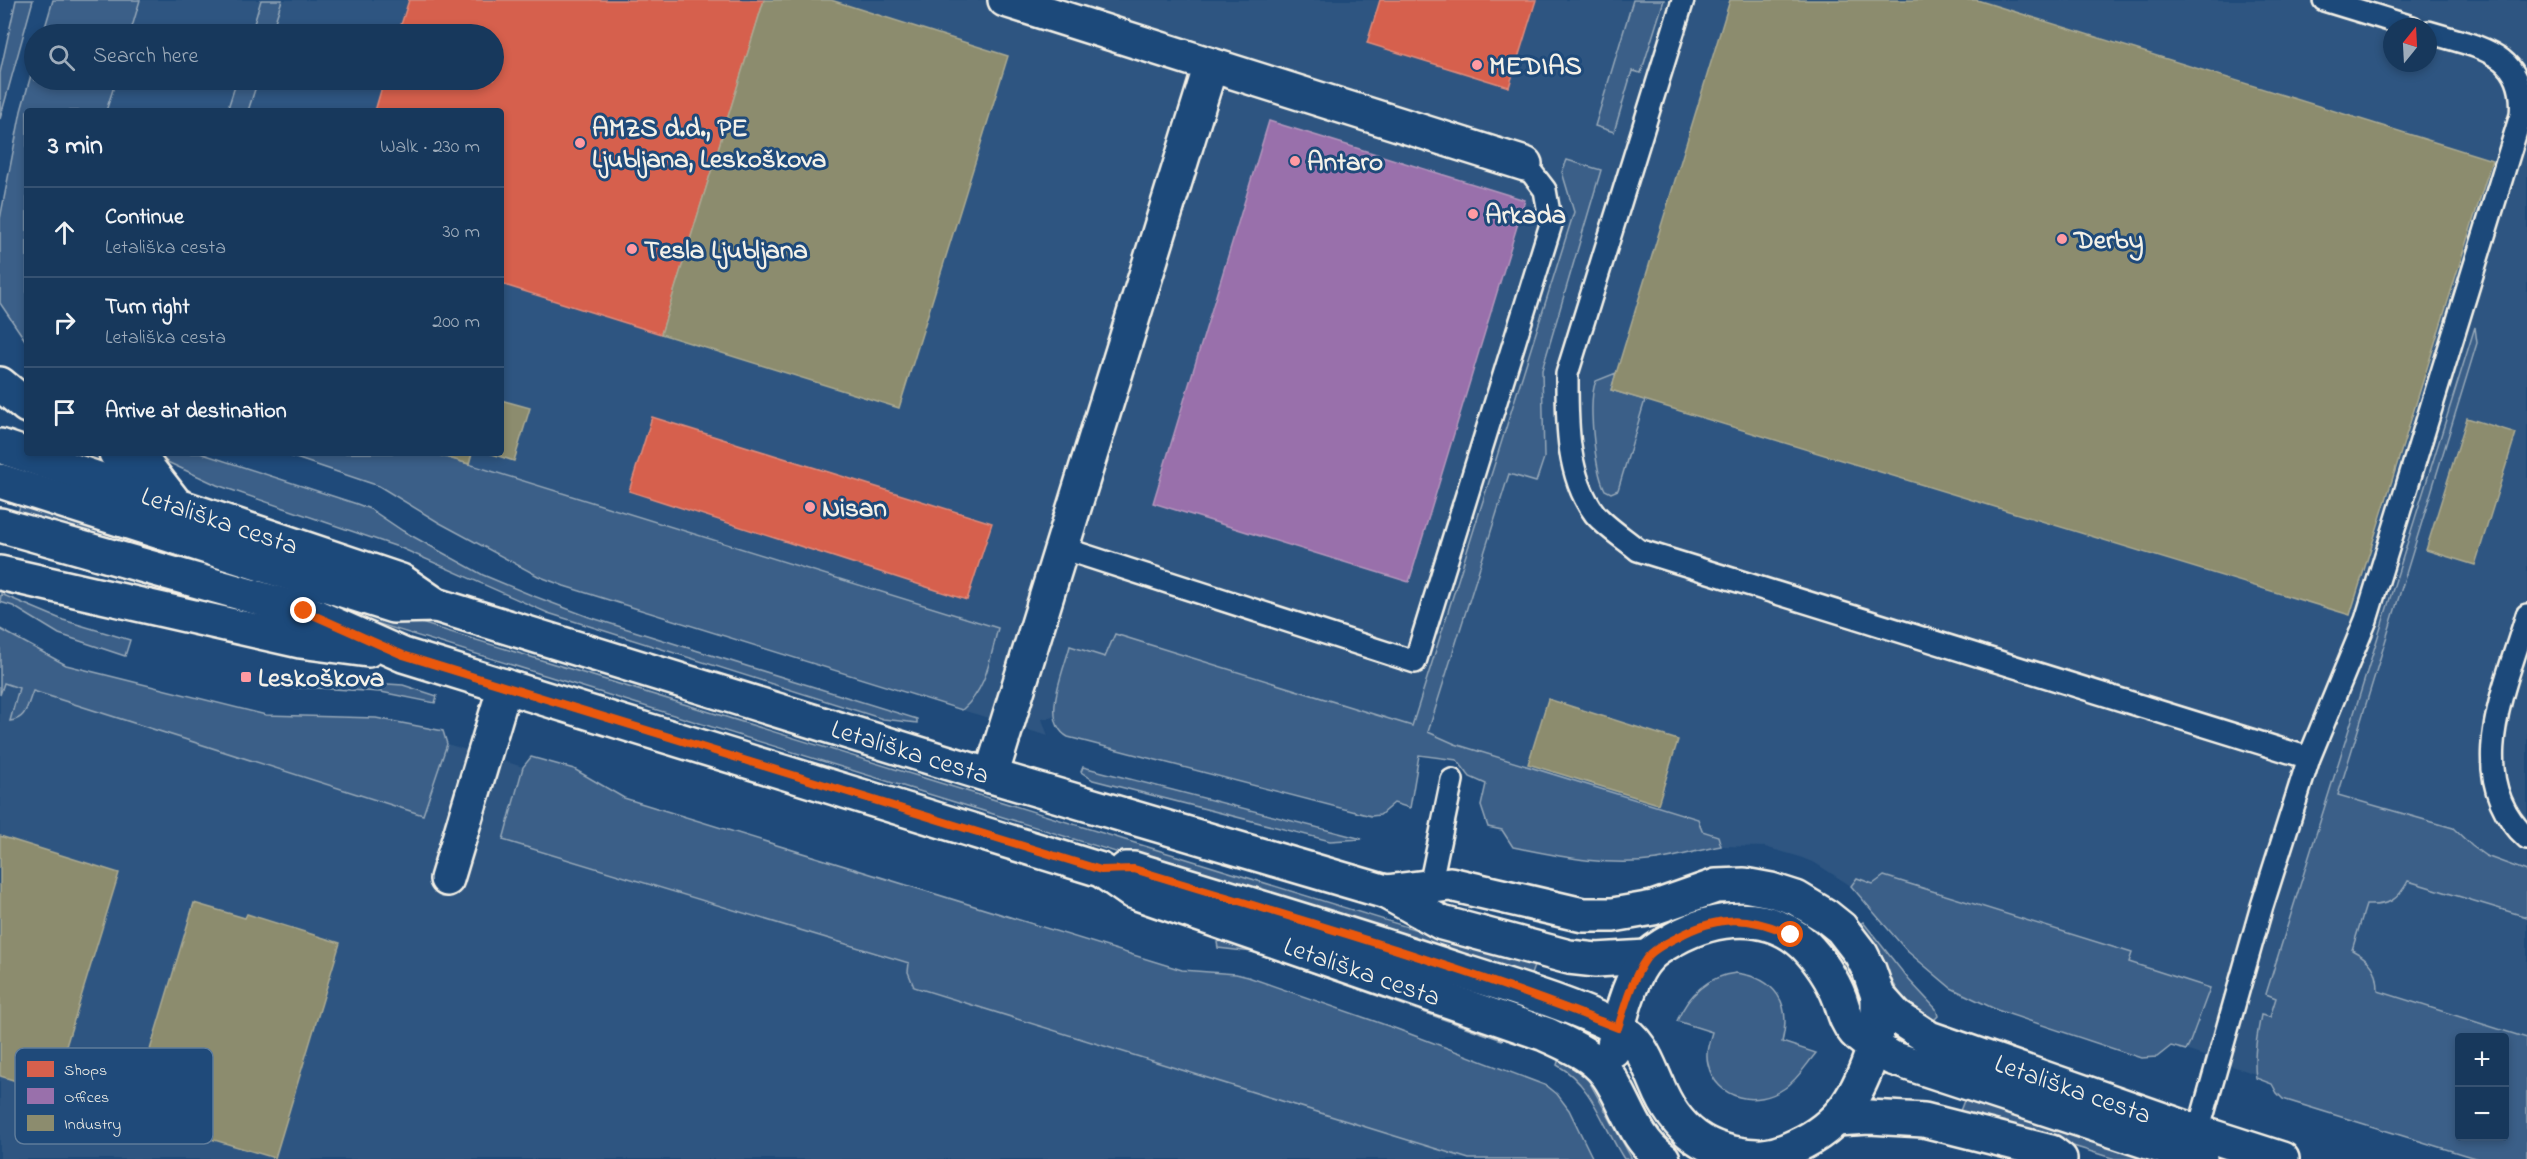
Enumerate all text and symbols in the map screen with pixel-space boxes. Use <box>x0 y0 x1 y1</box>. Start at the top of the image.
north arrow <box>2383 18 2437 72</box>
search box <box>24 24 504 90</box>
icon: search <box>45 41 78 74</box>
text: Search here <box>93 41 198 73</box>
place label: MEDIAS <box>1489 48 1582 87</box>
marker: MEDIAS <box>1470 58 1484 72</box>
place label: AMZS d.d., PE Ljubljana, Leskoškova <box>592 110 826 180</box>
text: 3 min <box>48 128 103 166</box>
text: Walk · 230 m <box>380 133 480 162</box>
marker: AMZS d.d., PE Ljubljana, Leskoškova <box>573 136 587 150</box>
place label: Antaro <box>1307 144 1383 183</box>
marker: Antaro <box>1288 154 1302 168</box>
place label: Arkada <box>1485 197 1566 236</box>
text: Continue <box>105 202 184 234</box>
marker: Arkada <box>1466 207 1480 221</box>
icon: ahead <box>48 216 81 249</box>
text: 30 m <box>443 218 480 247</box>
place label: Derby <box>2072 222 2144 261</box>
place label: Tesla Ljubljana <box>644 232 808 271</box>
marker: Derby <box>2055 232 2069 246</box>
text: Letališka cesta <box>105 234 226 263</box>
marker: Tesla Ljubljana <box>625 242 639 256</box>
text: Turn right <box>105 292 190 324</box>
icon: right <box>48 306 81 339</box>
text: 200 m <box>432 308 480 337</box>
text: Letališka cesta <box>105 324 226 353</box>
icon: arrive <box>48 396 81 429</box>
text: Arrive at destination <box>105 396 287 428</box>
street label: Letališka cesta <box>135 478 303 567</box>
place label: Nisan <box>822 490 887 529</box>
marker: Nisan <box>803 500 817 514</box>
route end <box>290 597 316 623</box>
place label: Leskoškova <box>258 660 384 699</box>
marker: Leskoškova <box>239 670 253 684</box>
street label: Letališka cesta <box>826 711 994 796</box>
route start <box>1777 921 1803 947</box>
street label: Letališka cesta <box>1278 928 1445 1018</box>
map controls <box>2455 1033 2509 1141</box>
button: + <box>2455 1033 2509 1087</box>
street label: Letališka cesta <box>1989 1045 2156 1136</box>
legend <box>15 1048 213 1144</box>
text: Shops <box>64 1059 107 1083</box>
text: Offices <box>64 1086 109 1110</box>
button: − <box>2455 1087 2509 1141</box>
text: Industry <box>64 1113 121 1137</box>

